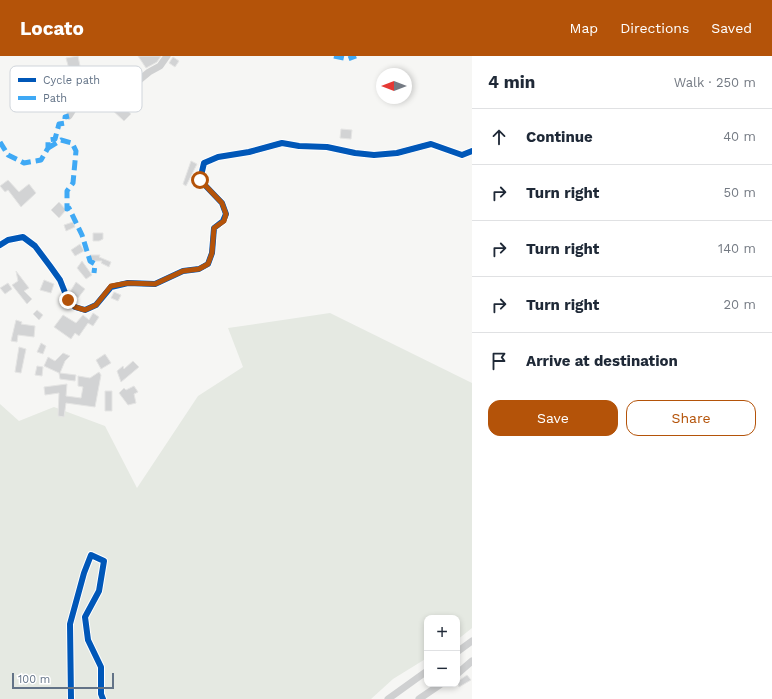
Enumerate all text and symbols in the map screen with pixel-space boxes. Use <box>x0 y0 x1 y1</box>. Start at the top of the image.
text: Locato <box>20 17 84 40</box>
text: Map <box>570 20 598 36</box>
text: Directions <box>620 20 689 36</box>
text: Saved <box>711 20 752 36</box>
legend <box>10 66 142 112</box>
north arrow <box>376 68 412 104</box>
text: 4 min <box>488 72 535 92</box>
text: Cycle path <box>43 74 100 87</box>
text: Walk · 250 m <box>674 75 756 90</box>
text: Path <box>43 92 67 105</box>
icon: ahead <box>488 126 510 148</box>
text: Continue <box>526 128 593 146</box>
text: 40 m <box>723 129 756 144</box>
route start <box>191 171 209 189</box>
icon: right <box>488 182 510 204</box>
text: Turn right <box>526 184 599 202</box>
text: 50 m <box>724 185 756 200</box>
icon: right <box>488 238 510 260</box>
text: Turn right <box>526 240 599 258</box>
text: 140 m <box>718 241 756 256</box>
route end <box>59 291 77 309</box>
icon: right <box>488 294 510 316</box>
text: Turn right <box>526 296 599 314</box>
text: 20 m <box>724 297 756 312</box>
icon: arrive <box>488 350 510 372</box>
text: Arrive at destination <box>526 352 678 370</box>
button: Save <box>488 400 618 436</box>
button: Share <box>626 400 756 436</box>
map controls <box>424 615 460 687</box>
button: + <box>424 615 460 651</box>
button: − <box>424 651 460 687</box>
scale bar <box>12 671 114 690</box>
text: 100 m <box>18 673 50 686</box>

